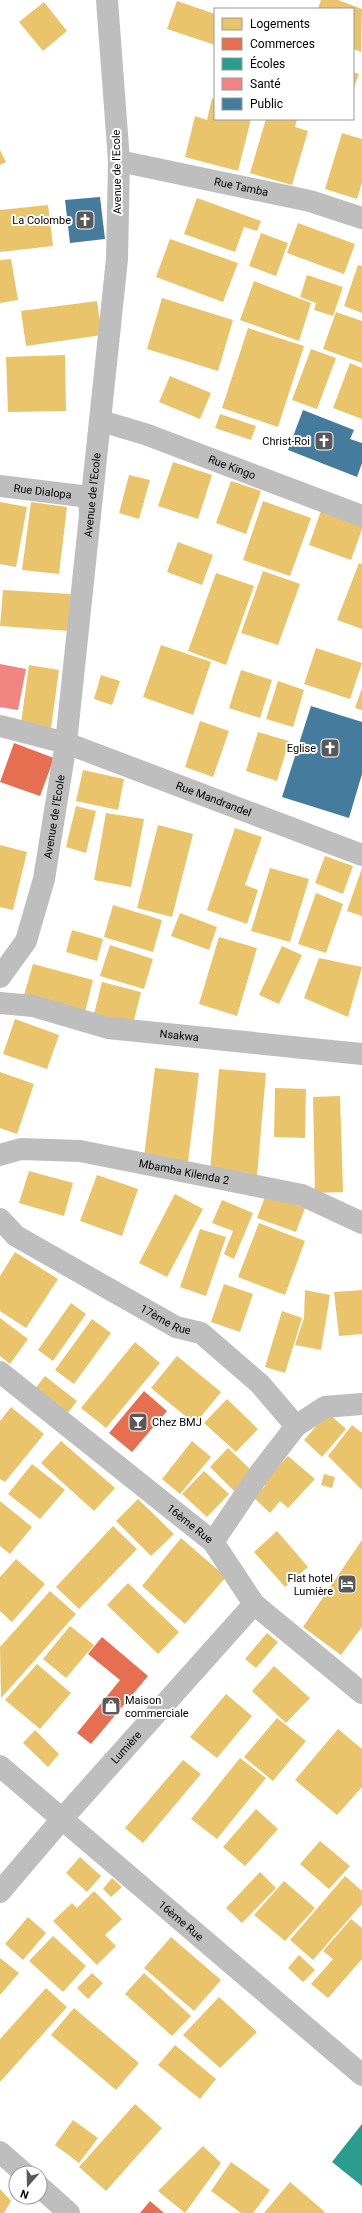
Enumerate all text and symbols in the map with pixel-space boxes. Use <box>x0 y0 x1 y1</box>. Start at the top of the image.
legend <box>214 8 354 120</box>
text: Logements <box>250 17 310 31</box>
text: Commerces <box>250 37 315 51</box>
text: Écoles <box>250 56 285 71</box>
text: Santé <box>250 77 281 91</box>
text: Public <box>250 97 283 111</box>
street label: Avenue de l'Ecole <box>110 129 124 214</box>
street label: Rue Tamba <box>213 175 270 199</box>
church icon: La Colombe <box>74 209 96 231</box>
place label: La Colombe <box>12 214 71 227</box>
church icon: Christ-Roi <box>313 430 335 452</box>
place label: Christ-Roi <box>262 435 310 448</box>
street label: Avenue de l'Ecole <box>81 452 103 538</box>
street label: Rue Kingo <box>207 452 258 482</box>
street label: Rue Dialopa <box>13 481 73 501</box>
church icon: Eglise <box>319 737 341 759</box>
place label: Eglise <box>287 742 316 755</box>
street label: Avenue de l'Ecole <box>41 774 67 860</box>
street label: Rue Mandrandel <box>174 779 253 819</box>
street label: Nsakwa <box>159 1027 200 1044</box>
street label: Mbamba Kilenda 2 <box>138 1156 230 1187</box>
street label: 17ème Rue <box>138 1302 192 1337</box>
bar icon: Chez BMJ <box>127 1411 149 1433</box>
place label: Chez BMJ <box>152 1416 202 1429</box>
street label: 16ème Rue <box>164 1501 216 1546</box>
place label: Flat hotel Lumière <box>287 1572 333 1598</box>
hotel icon: Flat hotel Lumière <box>336 1573 358 1595</box>
place label: Maison commerciale <box>125 1694 189 1720</box>
shop icon: Maison commerciale <box>100 1695 122 1717</box>
street label: Lumière <box>108 1728 144 1766</box>
street label: 16ème Rue <box>156 1898 206 1943</box>
north arrow <box>8 2165 48 2205</box>
text: N <box>19 2186 31 2201</box>

